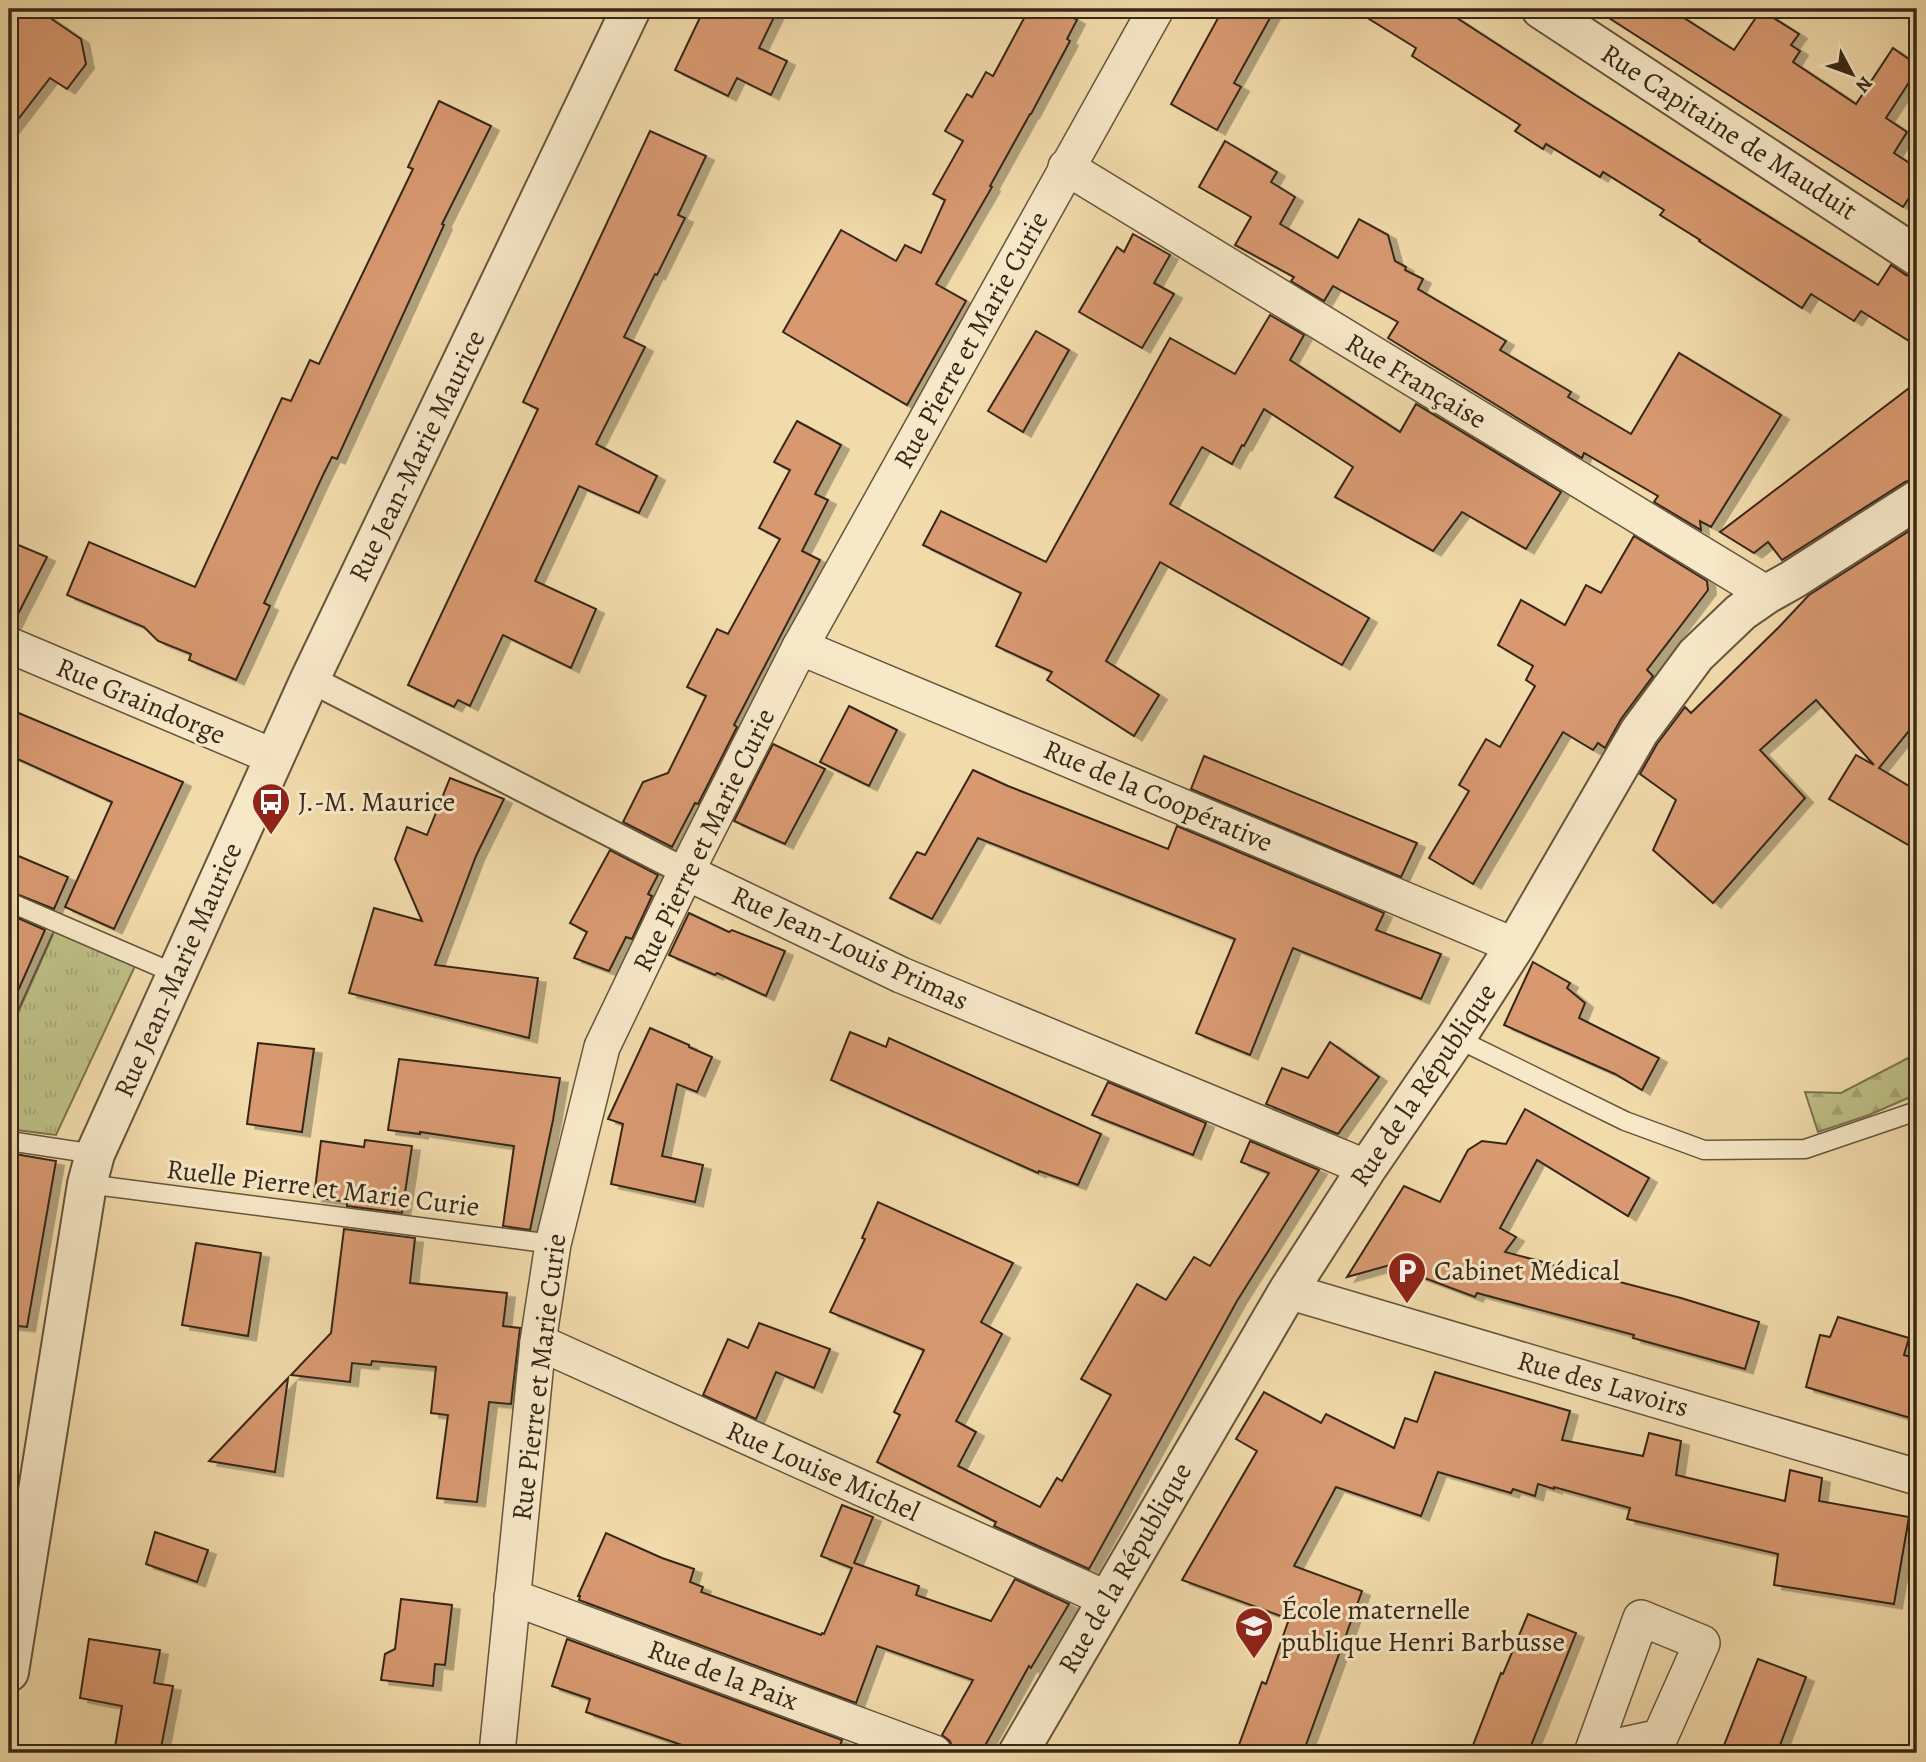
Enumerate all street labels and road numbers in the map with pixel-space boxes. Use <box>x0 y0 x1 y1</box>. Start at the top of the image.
street label: Rue Capitaine de Mauduit <box>1593 35 1865 229</box>
street label: Rue Pierre et Marie Curie <box>884 205 1058 475</box>
street label: Rue Jean-Marie Maurice <box>339 324 495 588</box>
street label: Rue Française <box>1338 324 1494 438</box>
street label: Rue Graindorge <box>50 648 232 754</box>
street label: Rue Pierre et Marie Curie <box>624 702 784 978</box>
street label: Rue de la Coopérative <box>1038 731 1278 861</box>
street label: Rue Jean-Marie Maurice <box>105 836 251 1104</box>
street label: Rue Jean-Louis Primas <box>725 876 975 1020</box>
street label: Rue de la République <box>1341 976 1505 1194</box>
street label: Ruelle Pierre et Marie Curie <box>164 1150 482 1226</box>
street label: Rue Pierre et Marie Curie <box>503 1231 575 1523</box>
street label: Rue des Lavoirs <box>1513 1341 1693 1427</box>
street label: Rue Louise Michel <box>720 1411 926 1531</box>
street label: Rue de la République <box>1049 1455 1201 1681</box>
street label: Rue de la Paix <box>643 1630 804 1720</box>

